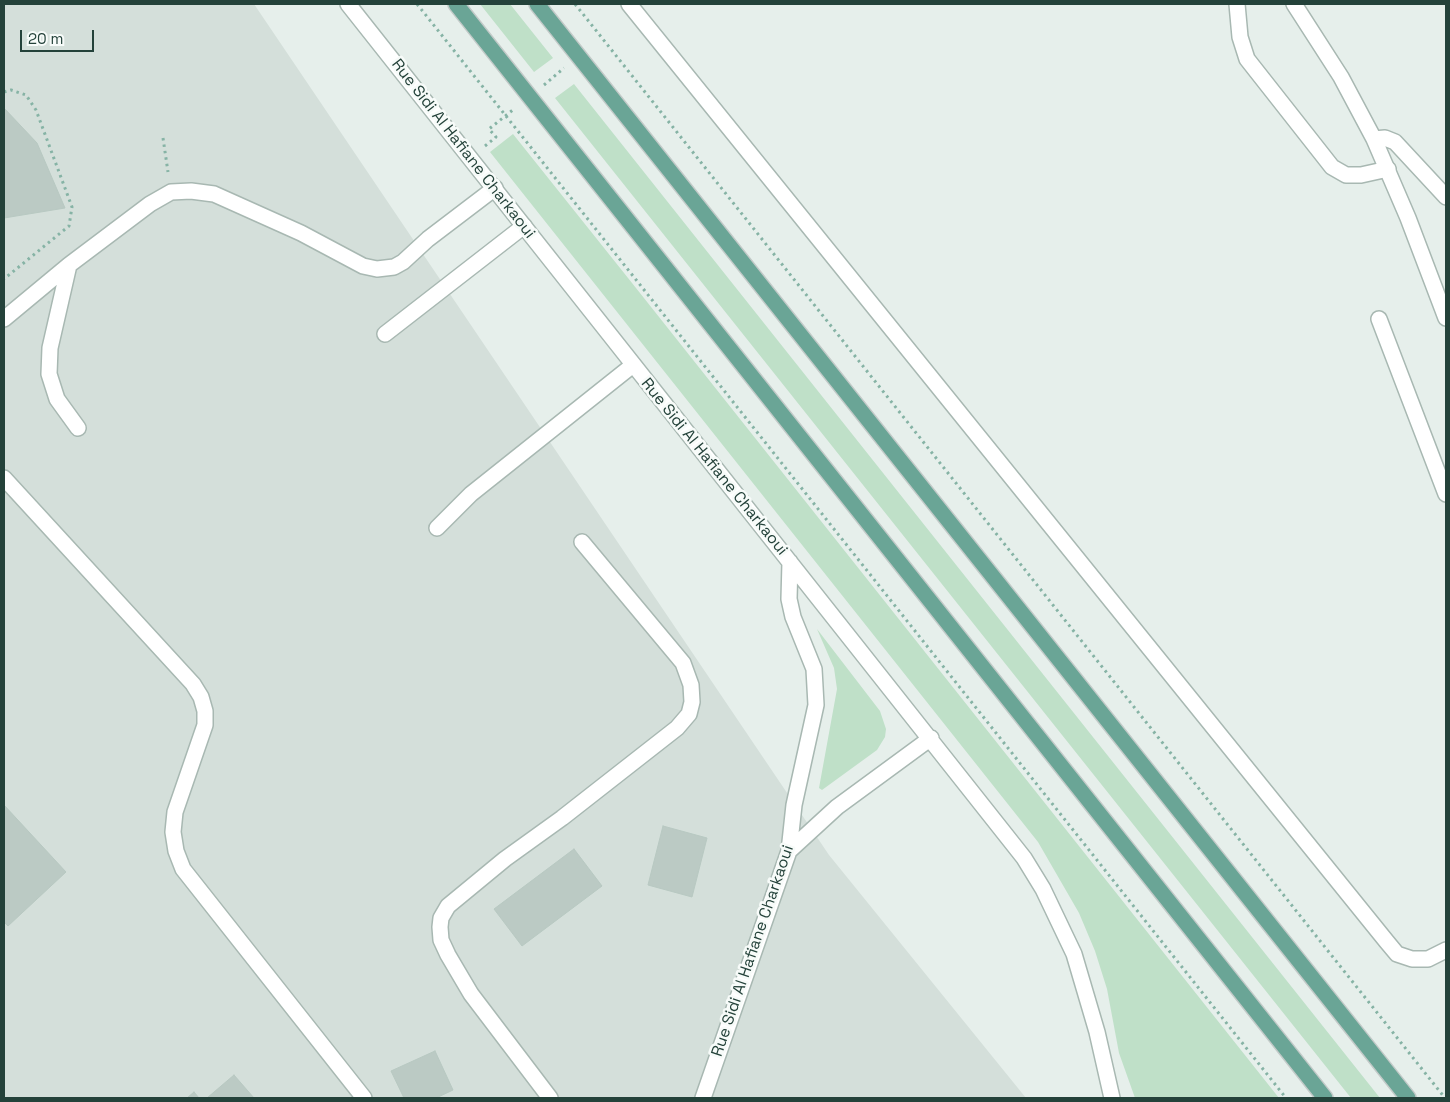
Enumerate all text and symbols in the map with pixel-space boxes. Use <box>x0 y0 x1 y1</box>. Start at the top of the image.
scale bar <box>22 20 96 52</box>
text: 20 m <box>28 29 63 48</box>
street label: Rue Sidi Al Hafiane Charkaoui <box>387 55 539 243</box>
street label: Rue Sidi Al Hafiane Charkaoui <box>637 375 791 559</box>
street label: Rue Sidi Al Hafiane Charkaoui <box>708 843 798 1059</box>

